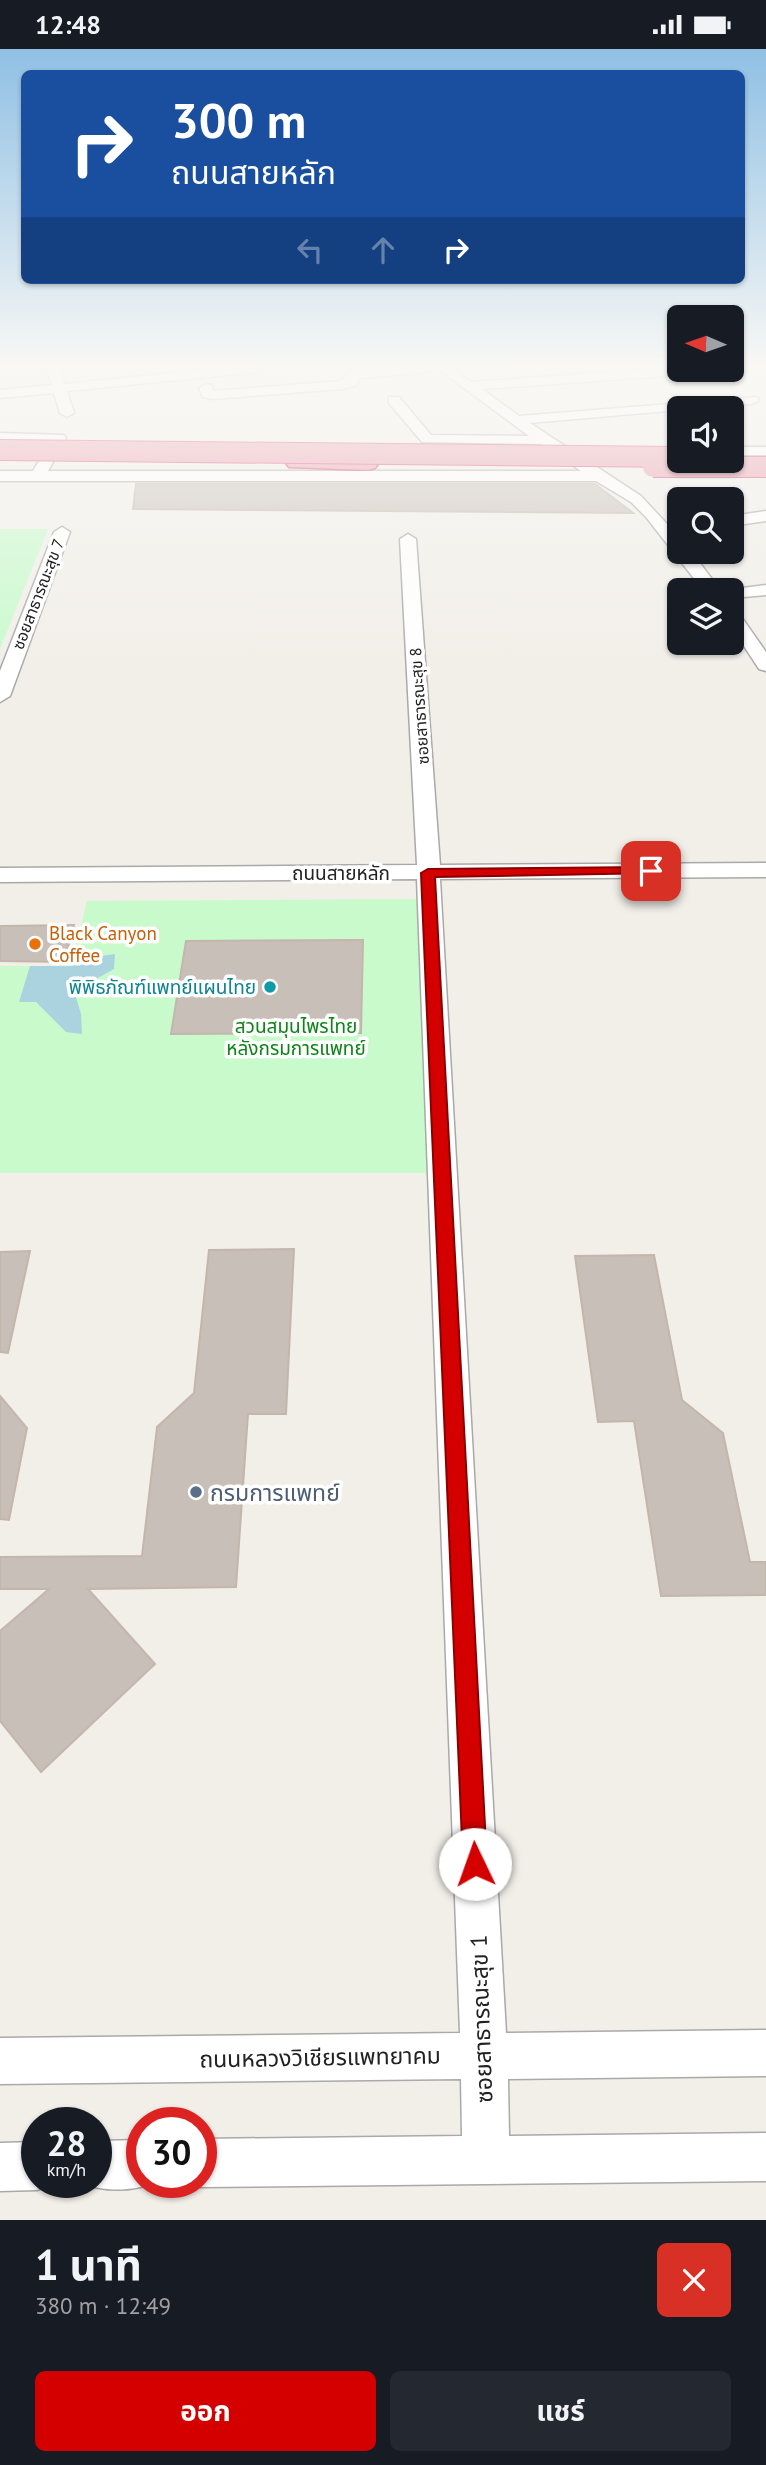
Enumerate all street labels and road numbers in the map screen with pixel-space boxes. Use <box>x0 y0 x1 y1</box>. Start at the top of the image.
street label: ซอยสาธารณะสุข 7 <box>8 536 68 652</box>
street label: ซอยสาธารณะสุข 8 <box>405 647 433 765</box>
street label: ถนนสายหลัก <box>292 861 390 885</box>
street label: ซอยสาธารณะสุข 1 <box>464 1934 498 2104</box>
street label: ถนนหลวงวิเชียรแพทยาคม <box>199 2040 441 2074</box>

